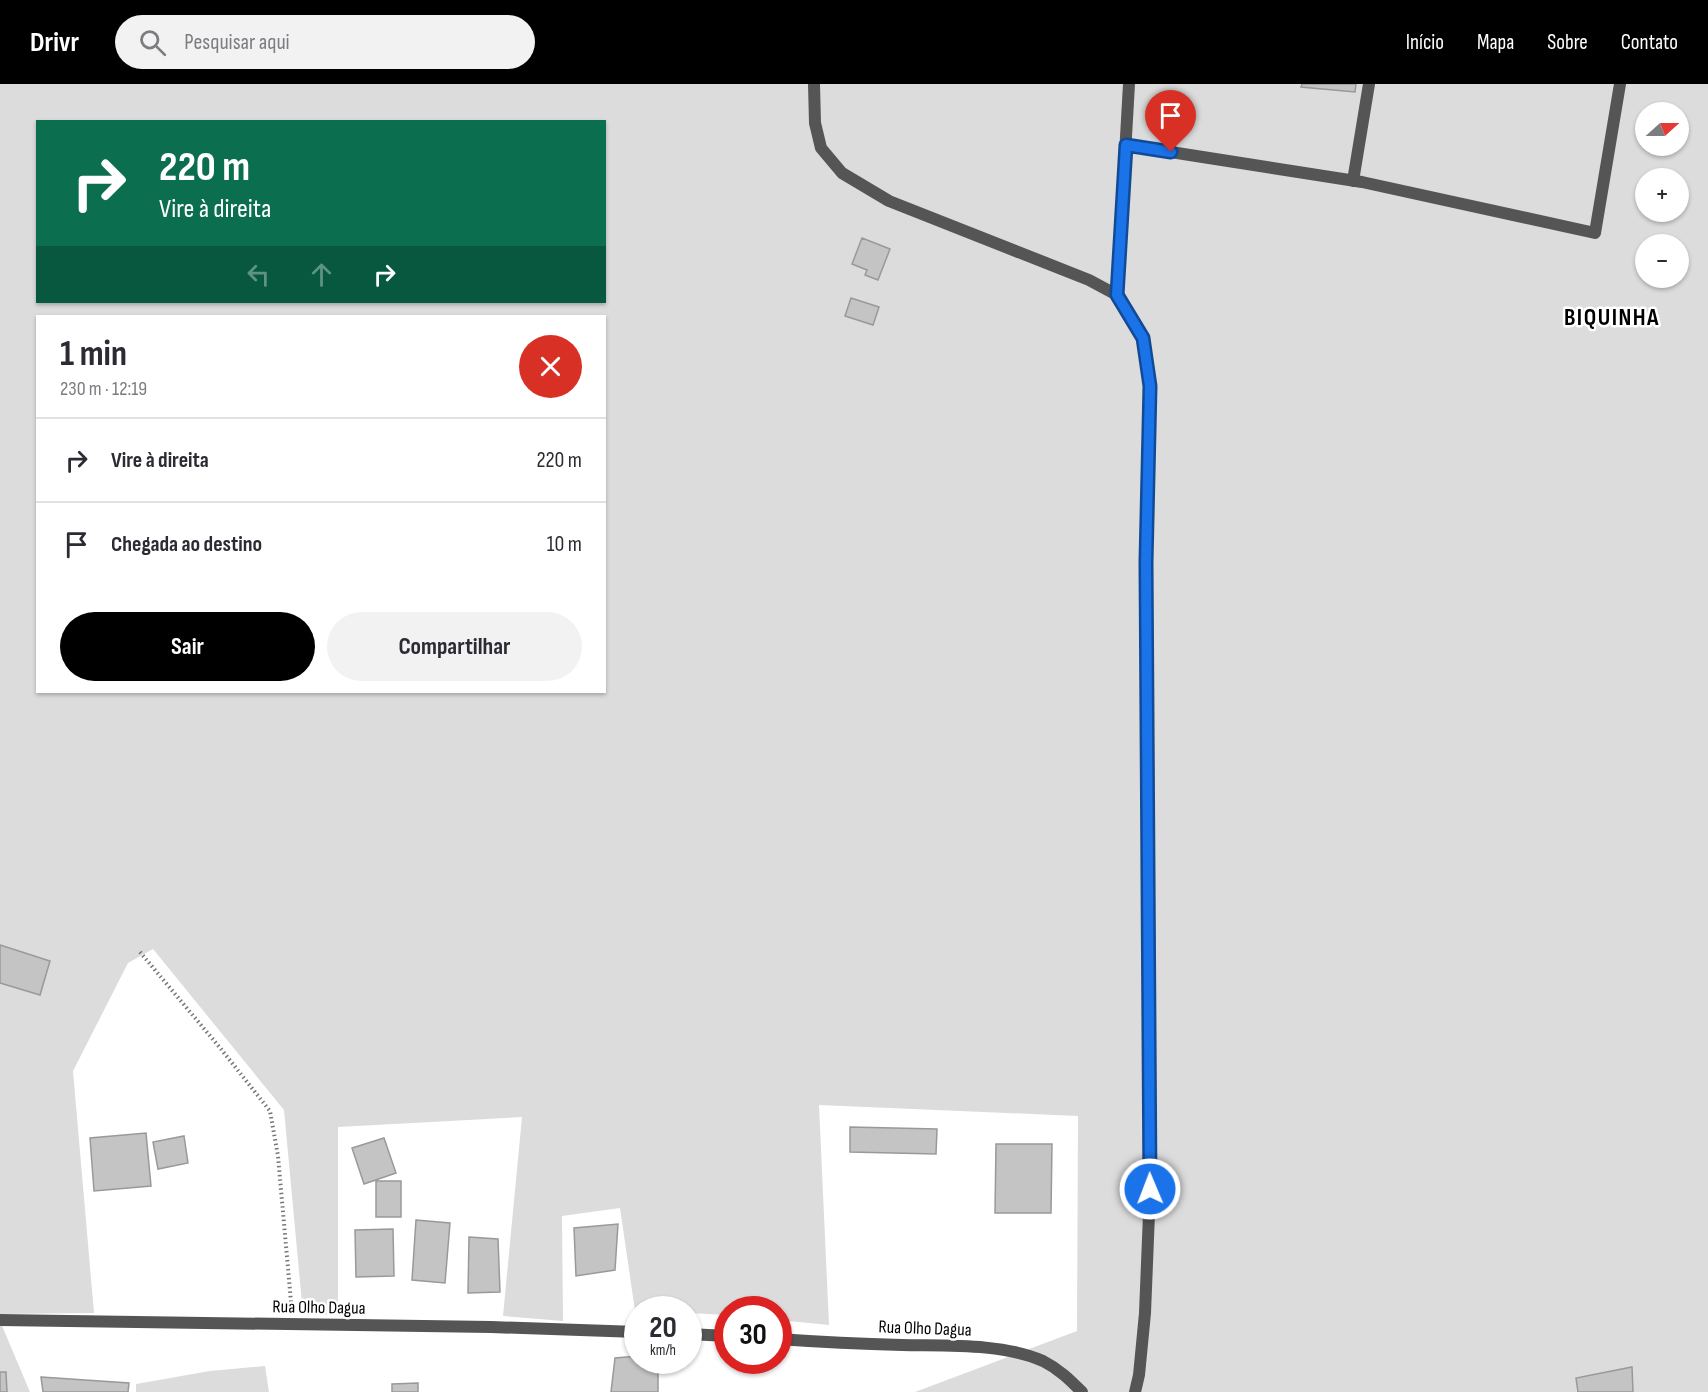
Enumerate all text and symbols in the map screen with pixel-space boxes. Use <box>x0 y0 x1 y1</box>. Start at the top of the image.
search box <box>115 15 535 69</box>
text: Drivr <box>30 26 79 59</box>
icon: search <box>136 26 169 59</box>
text: Pesquisar aqui <box>184 29 290 56</box>
text: Início <box>1406 30 1444 55</box>
text: Mapa <box>1477 30 1514 55</box>
text: Sobre <box>1547 30 1588 55</box>
text: Contato <box>1621 30 1678 55</box>
pin <box>1145 90 1196 152</box>
icon: arrive <box>1154 99 1187 132</box>
north arrow <box>1635 102 1689 156</box>
map controls <box>1635 102 1689 288</box>
text: 220 m <box>159 142 250 193</box>
icon: right <box>60 144 138 222</box>
button: + <box>1635 168 1689 222</box>
text: Vire à direita <box>159 193 271 225</box>
button: − <box>1635 234 1689 288</box>
icon: left <box>242 258 275 291</box>
icon: ahead <box>305 258 338 291</box>
icon: right <box>368 258 401 291</box>
district label: BIQUINHA <box>1564 303 1660 332</box>
text: 1 min <box>60 333 127 376</box>
button: close <box>519 335 582 398</box>
text: 230 m · 12:19 <box>60 377 147 401</box>
icon: right <box>60 444 93 477</box>
text: Vire à direita <box>111 447 209 474</box>
text: 220 m <box>536 447 582 474</box>
icon: arrive <box>60 528 93 561</box>
text: Chegada ao destino <box>111 531 262 558</box>
text: 10 m <box>547 531 582 558</box>
button: Sair <box>60 612 315 681</box>
button: Compartilhar <box>327 612 582 681</box>
position arrow <box>1118 1157 1182 1221</box>
street label: Rua Olho Dagua <box>272 1296 366 1319</box>
speed limit sign: 30 <box>714 1296 792 1374</box>
text: 20 <box>649 1310 677 1346</box>
street label: Rua Olho Dagua <box>878 1316 972 1341</box>
text: km/h <box>650 1341 676 1360</box>

